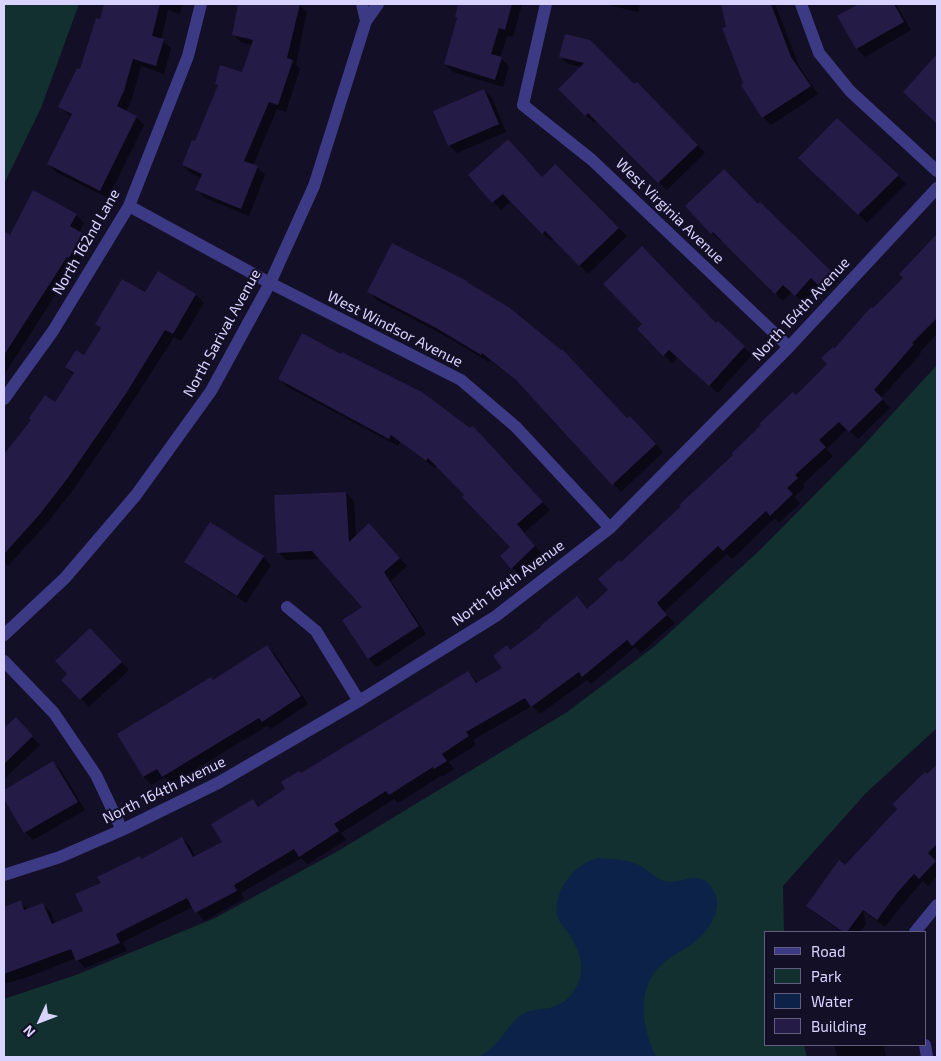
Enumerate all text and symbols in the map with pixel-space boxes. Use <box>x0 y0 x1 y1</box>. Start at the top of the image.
street label: West Virginia Avenue <box>612 155 728 267</box>
street label: North 162nd Lane <box>48 186 124 298</box>
street label: North 164th Avenue <box>748 254 854 364</box>
street label: North Sarival Avenue <box>179 266 265 400</box>
street label: West Windsor Avenue <box>324 287 466 371</box>
street label: North 164th Avenue <box>448 536 568 630</box>
street label: North 164th Avenue <box>100 752 228 828</box>
legend <box>764 931 926 1046</box>
text: Road <box>811 942 846 960</box>
text: Park <box>811 967 842 985</box>
text: Water <box>811 992 853 1010</box>
north arrow <box>15 996 65 1046</box>
text: Building <box>811 1017 866 1035</box>
text: N <box>19 1022 38 1041</box>

